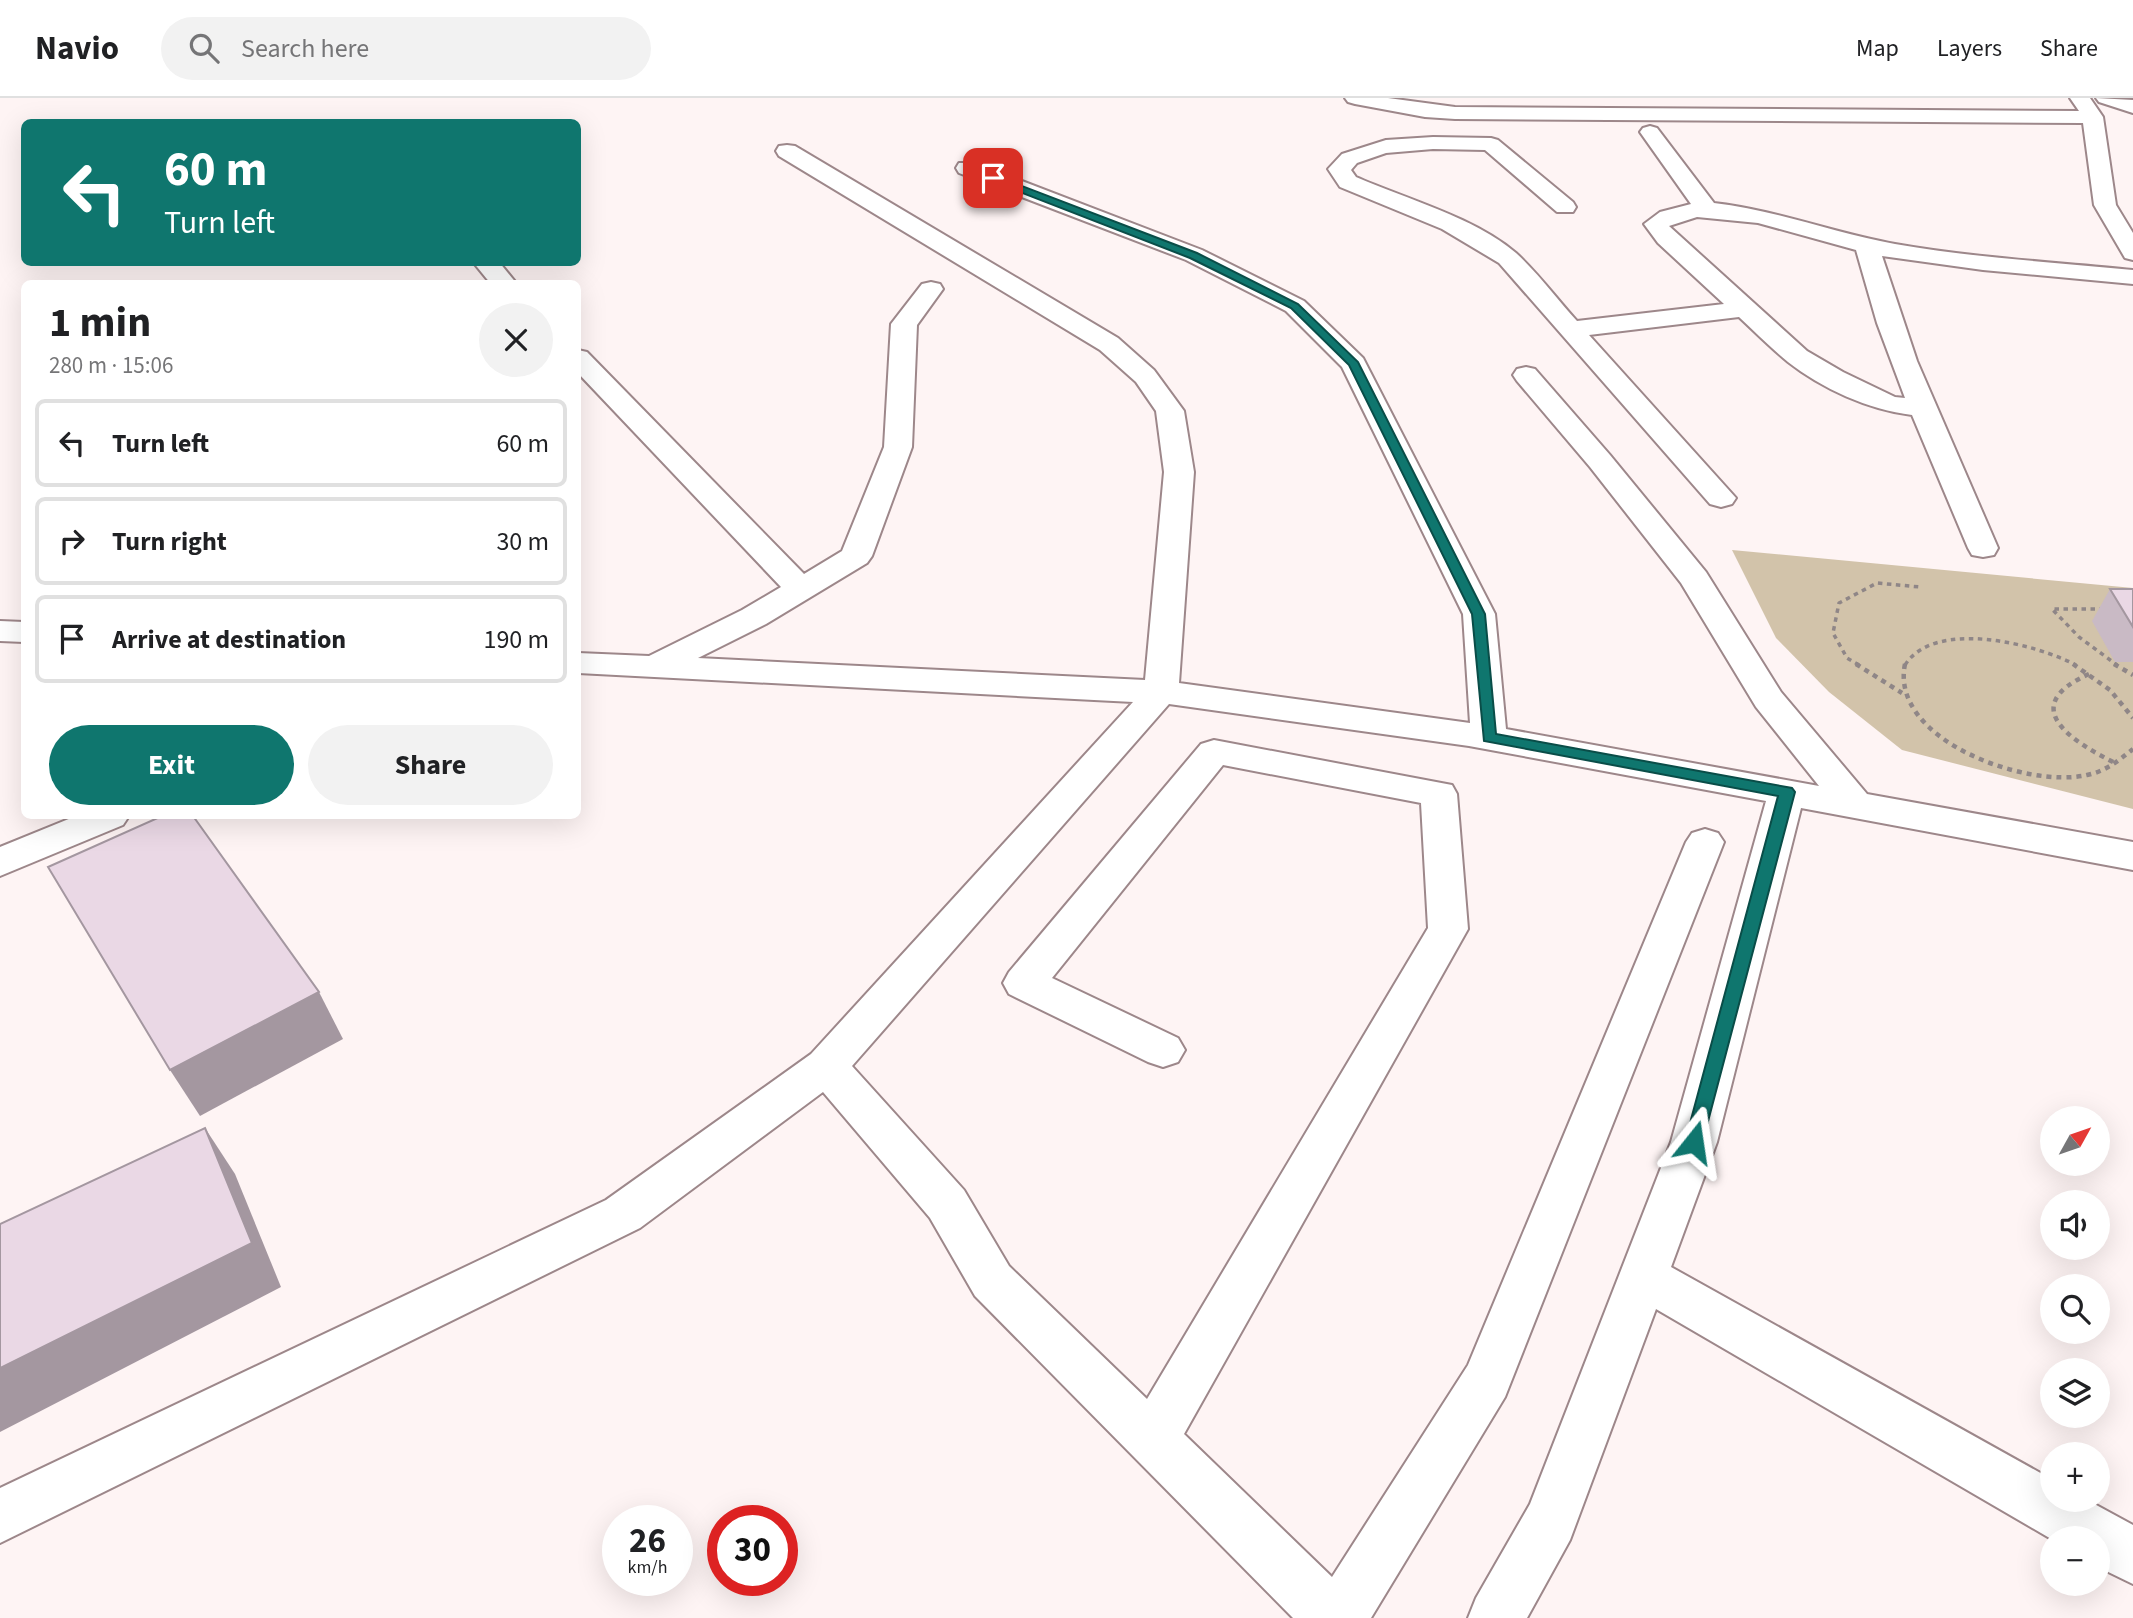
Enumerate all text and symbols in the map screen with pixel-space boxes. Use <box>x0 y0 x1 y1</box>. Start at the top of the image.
search box <box>161 17 651 80</box>
text: Navio <box>35 25 119 72</box>
icon: search <box>185 29 223 67</box>
text: Search here <box>241 30 369 67</box>
text: Map <box>1856 31 1899 66</box>
text: Layers <box>1937 31 2002 66</box>
text: Share <box>2040 31 2098 66</box>
text: 60 m <box>164 135 268 205</box>
icon: left <box>49 147 140 238</box>
pin <box>963 148 1023 208</box>
icon: arrive <box>974 159 1012 197</box>
text: Turn left <box>164 200 275 246</box>
text: 1 min <box>49 293 151 353</box>
button: close <box>479 303 553 377</box>
text: 280 m · 15:06 <box>49 349 173 382</box>
icon: left <box>53 424 91 462</box>
text: Turn left <box>112 425 209 462</box>
text: 60 m <box>496 425 549 462</box>
icon: right <box>53 522 91 560</box>
text: Turn right <box>112 523 227 560</box>
text: 30 m <box>496 523 549 560</box>
icon: arrive <box>53 620 91 658</box>
text: Arrive at destination <box>112 621 346 658</box>
text: 190 m <box>483 621 549 658</box>
button: Exit <box>49 725 294 805</box>
button: Share <box>308 725 553 805</box>
position arrow <box>1657 1105 1731 1179</box>
north arrow <box>2040 1106 2110 1176</box>
map controls <box>2040 1106 2110 1596</box>
button: sound <box>2040 1190 2110 1260</box>
button: search <box>2040 1274 2110 1344</box>
button: layers <box>2040 1358 2110 1428</box>
button: + <box>2040 1442 2110 1512</box>
speed limit sign: 30 <box>707 1505 798 1596</box>
text: 26 <box>629 1516 666 1566</box>
button: − <box>2040 1526 2110 1596</box>
text: km/h <box>628 1555 667 1580</box>

